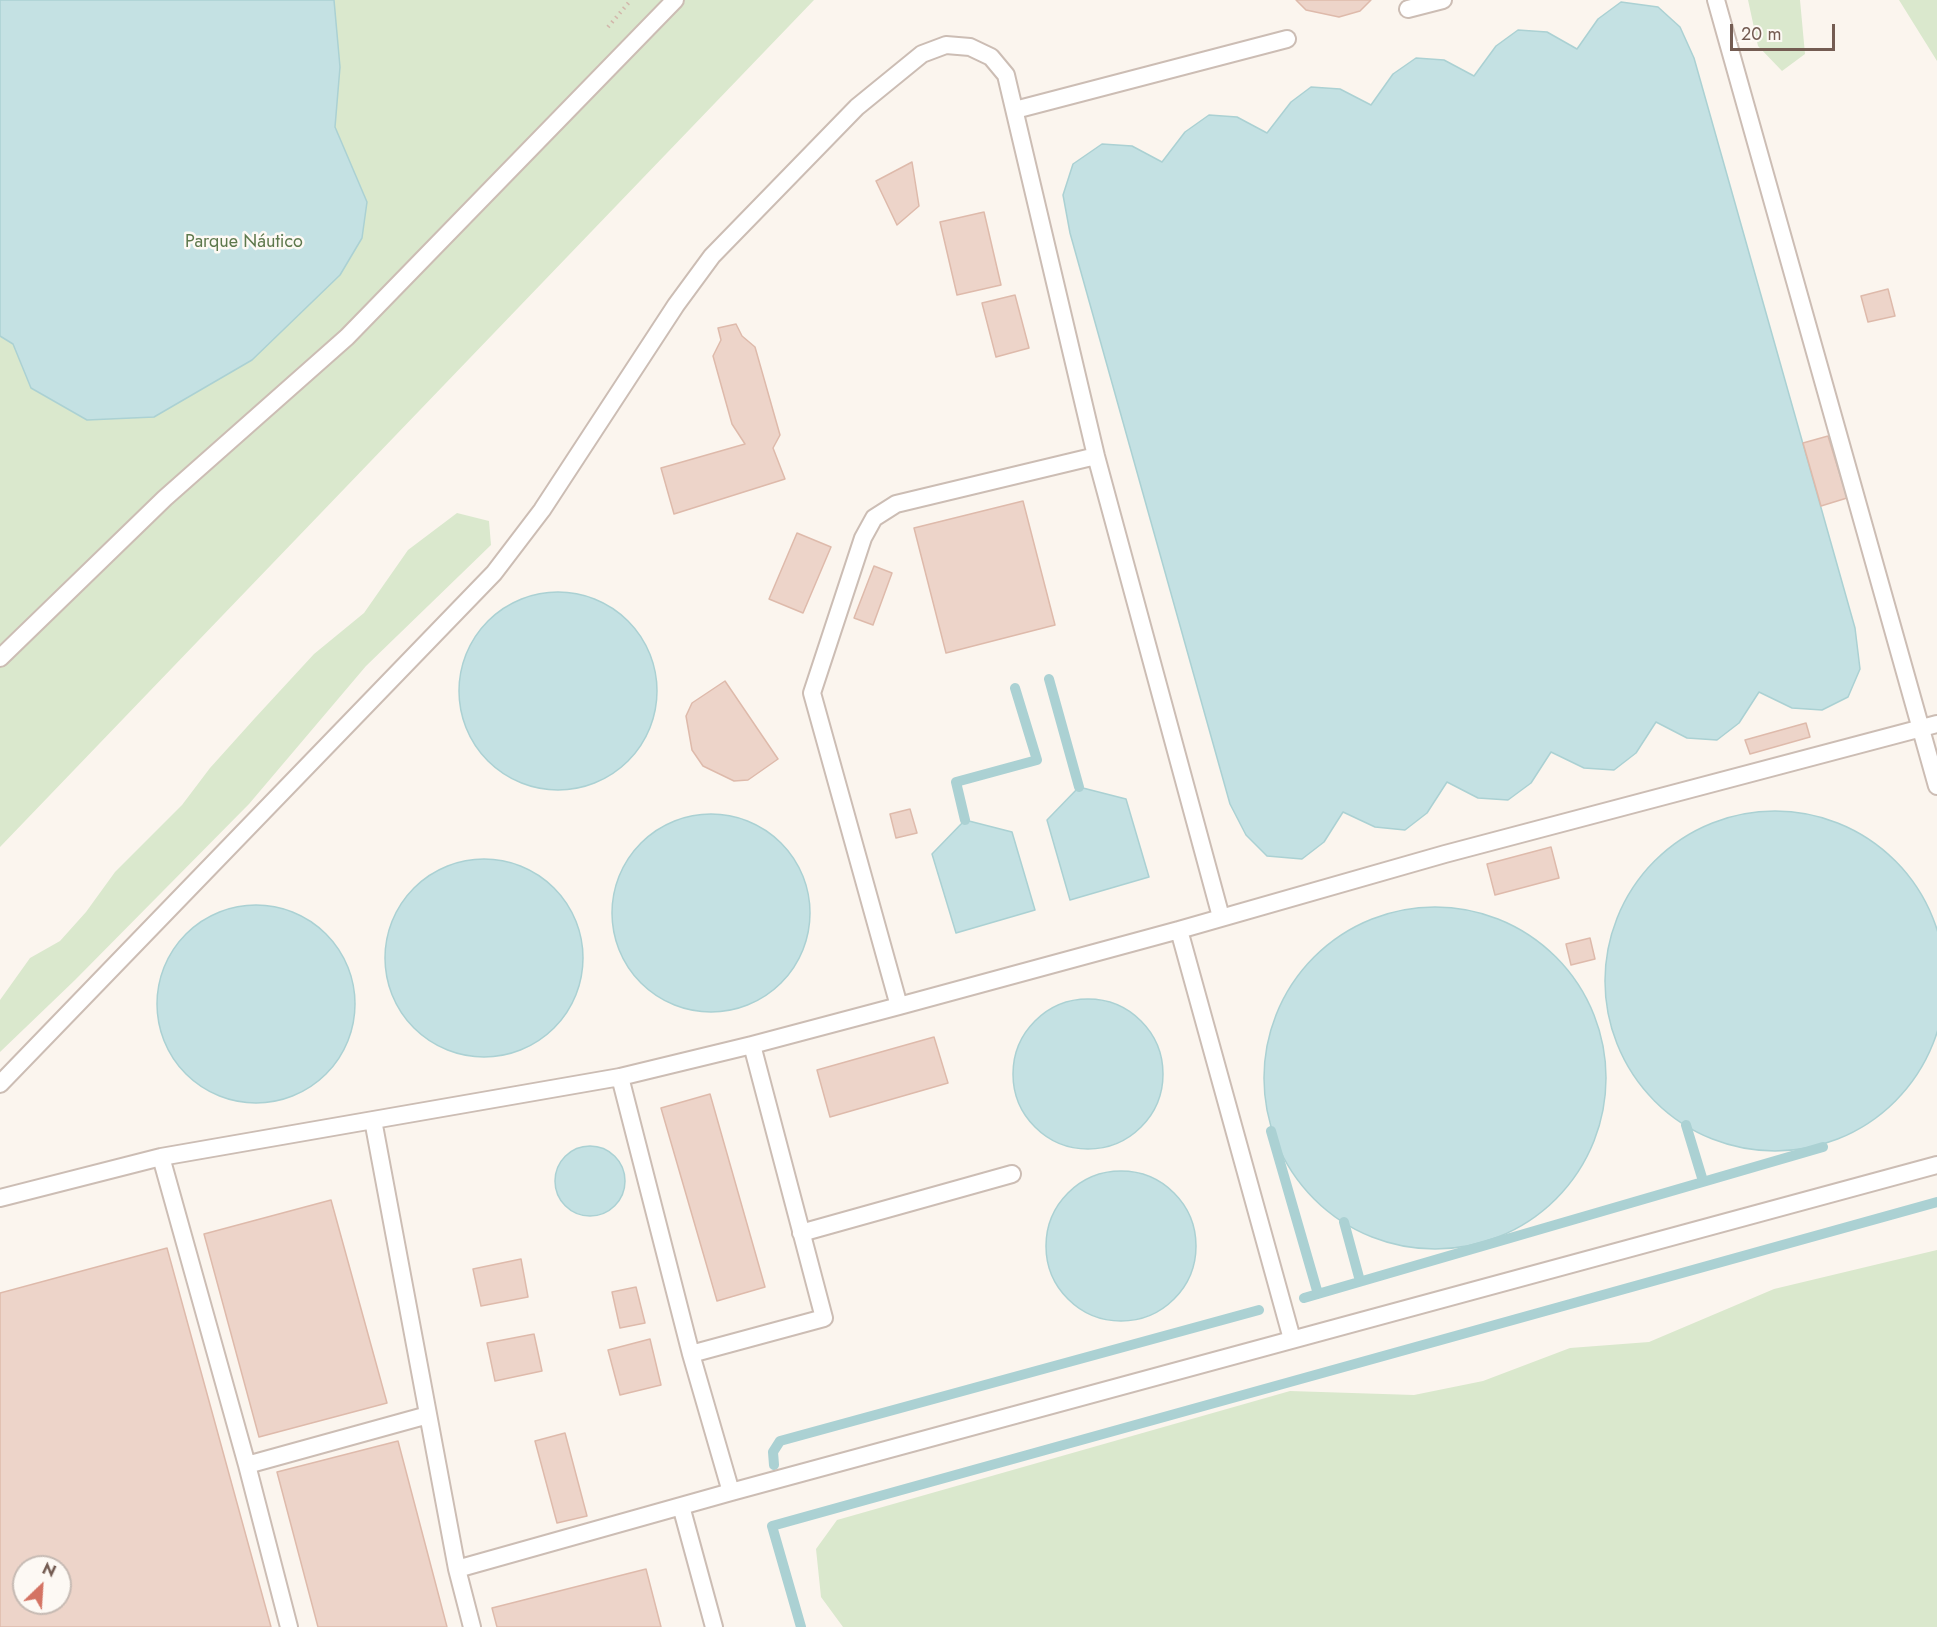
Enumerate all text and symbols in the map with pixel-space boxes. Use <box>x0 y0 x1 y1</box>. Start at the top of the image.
scale bar <box>1733 12 1838 50</box>
text: 20 m <box>1741 21 1781 47</box>
park label: Parque Náutico <box>185 232 303 254</box>
north arrow <box>12 1555 72 1615</box>
text: N <box>38 1557 60 1583</box>

